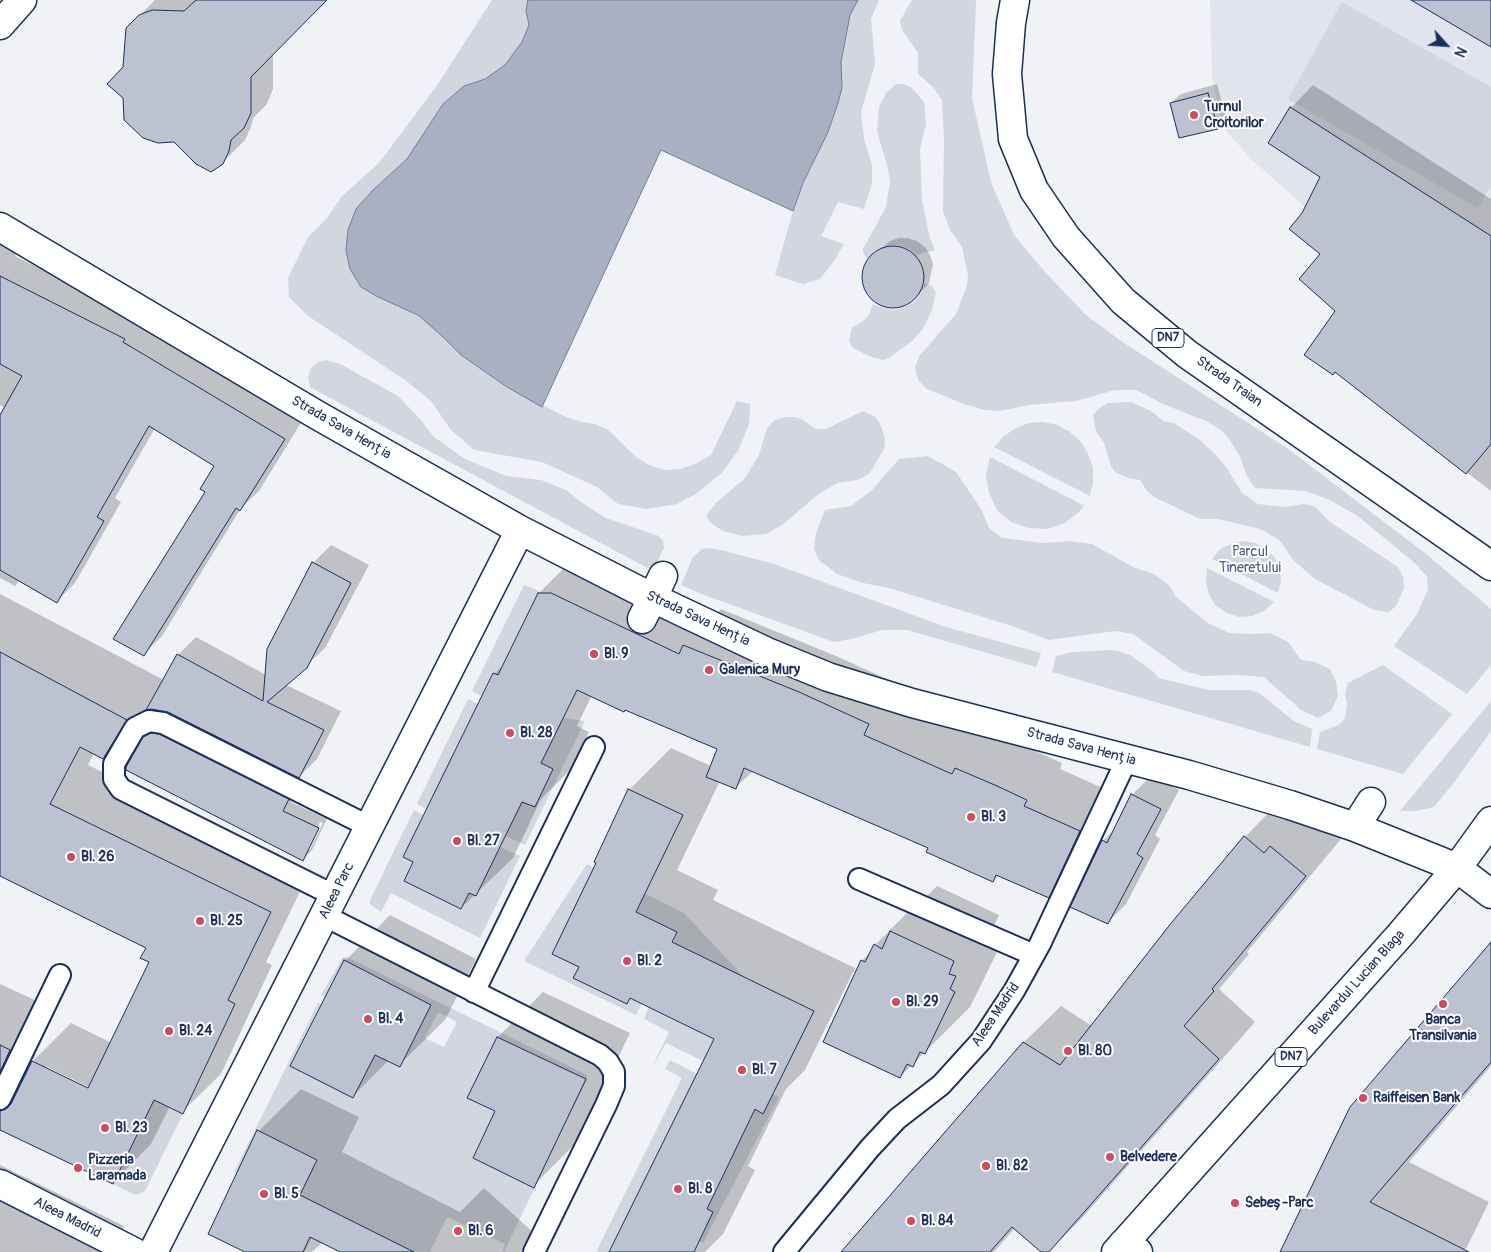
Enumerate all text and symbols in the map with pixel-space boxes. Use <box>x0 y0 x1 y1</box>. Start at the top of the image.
north arrow <box>1421 20 1471 70</box>
text: N <box>1450 44 1470 60</box>
place label: Turnul Croitorilor <box>1204 99 1264 132</box>
marker: Turnul Croitorilor <box>1188 109 1200 121</box>
road number: DN7 <box>1152 328 1184 348</box>
street label: Strada Traian <box>1193 353 1265 411</box>
street label: Strada Sava Henția <box>288 393 394 463</box>
park label: Parcul Tineretului <box>1219 544 1281 576</box>
street label: Strada Sava Henția <box>643 588 753 650</box>
place label: Bl. 9 <box>604 646 629 662</box>
marker: Bl. 9 <box>588 648 600 660</box>
place label: Galenica Mury <box>719 662 800 678</box>
marker: Galenica Mury <box>703 664 715 676</box>
street label: Strada Sava Henția <box>1024 724 1138 770</box>
place label: Bl. 28 <box>520 725 552 741</box>
marker: Bl. 28 <box>504 727 516 739</box>
place label: Bl. 3 <box>981 809 1006 825</box>
marker: Bl. 3 <box>965 811 977 823</box>
place label: Bl. 27 <box>467 833 500 849</box>
marker: Bl. 27 <box>451 835 463 847</box>
place label: Bl. 26 <box>81 849 114 865</box>
marker: Bl. 26 <box>65 851 77 863</box>
street label: Aleea Parc <box>316 860 358 922</box>
place label: Bl. 25 <box>210 913 243 929</box>
marker: Bl. 25 <box>194 915 206 927</box>
street label: Bulevardul Lucian Blaga <box>1305 927 1409 1039</box>
place label: Bl. 2 <box>637 953 662 969</box>
marker: Bl. 2 <box>621 955 633 967</box>
street label: Aleea Madrid <box>968 980 1024 1050</box>
place label: Bl. 29 <box>906 994 938 1010</box>
marker: Bl. 29 <box>890 996 902 1008</box>
marker: Banca Transilvania <box>1437 998 1449 1010</box>
place label: Bl. 4 <box>378 1011 403 1027</box>
place label: Banca Transilvania <box>1409 1012 1477 1044</box>
marker: Bl. 4 <box>362 1013 374 1025</box>
place label: Bl. 24 <box>179 1023 212 1039</box>
marker: Bl. 24 <box>163 1025 175 1037</box>
place label: Bl. 80 <box>1078 1043 1112 1059</box>
marker: Bl. 80 <box>1062 1045 1074 1057</box>
road number: DN7 <box>1275 1048 1307 1066</box>
place label: Bl. 7 <box>752 1062 777 1078</box>
marker: Bl. 7 <box>736 1064 748 1076</box>
place label: Raiffeisen Bank <box>1373 1090 1460 1106</box>
marker: Raiffeisen Bank <box>1357 1092 1369 1104</box>
place label: Bl. 23 <box>115 1120 148 1136</box>
marker: Bl. 23 <box>99 1122 111 1134</box>
place label: Belvedere <box>1120 1149 1177 1165</box>
marker: Belvedere <box>1104 1151 1116 1163</box>
place label: Pizzeria Laramada <box>88 1152 146 1184</box>
place label: Bl. 82 <box>996 1158 1028 1174</box>
marker: Bl. 82 <box>980 1160 992 1172</box>
marker: Pizzeria Laramada <box>72 1162 84 1174</box>
place label: Bl. 8 <box>688 1181 712 1197</box>
marker: Bl. 8 <box>672 1183 684 1195</box>
place label: Bl. 5 <box>274 1186 299 1202</box>
marker: Bl. 5 <box>258 1188 270 1200</box>
street label: Aleea Madrid <box>30 1194 104 1242</box>
place label: Sebeș-Parc <box>1245 1195 1314 1211</box>
marker: Sebeș-Parc <box>1229 1197 1241 1209</box>
place label: Bl. 84 <box>921 1213 954 1229</box>
marker: Bl. 84 <box>905 1215 917 1227</box>
place label: Bl. 6 <box>468 1223 494 1239</box>
marker: Bl. 6 <box>452 1225 464 1237</box>

